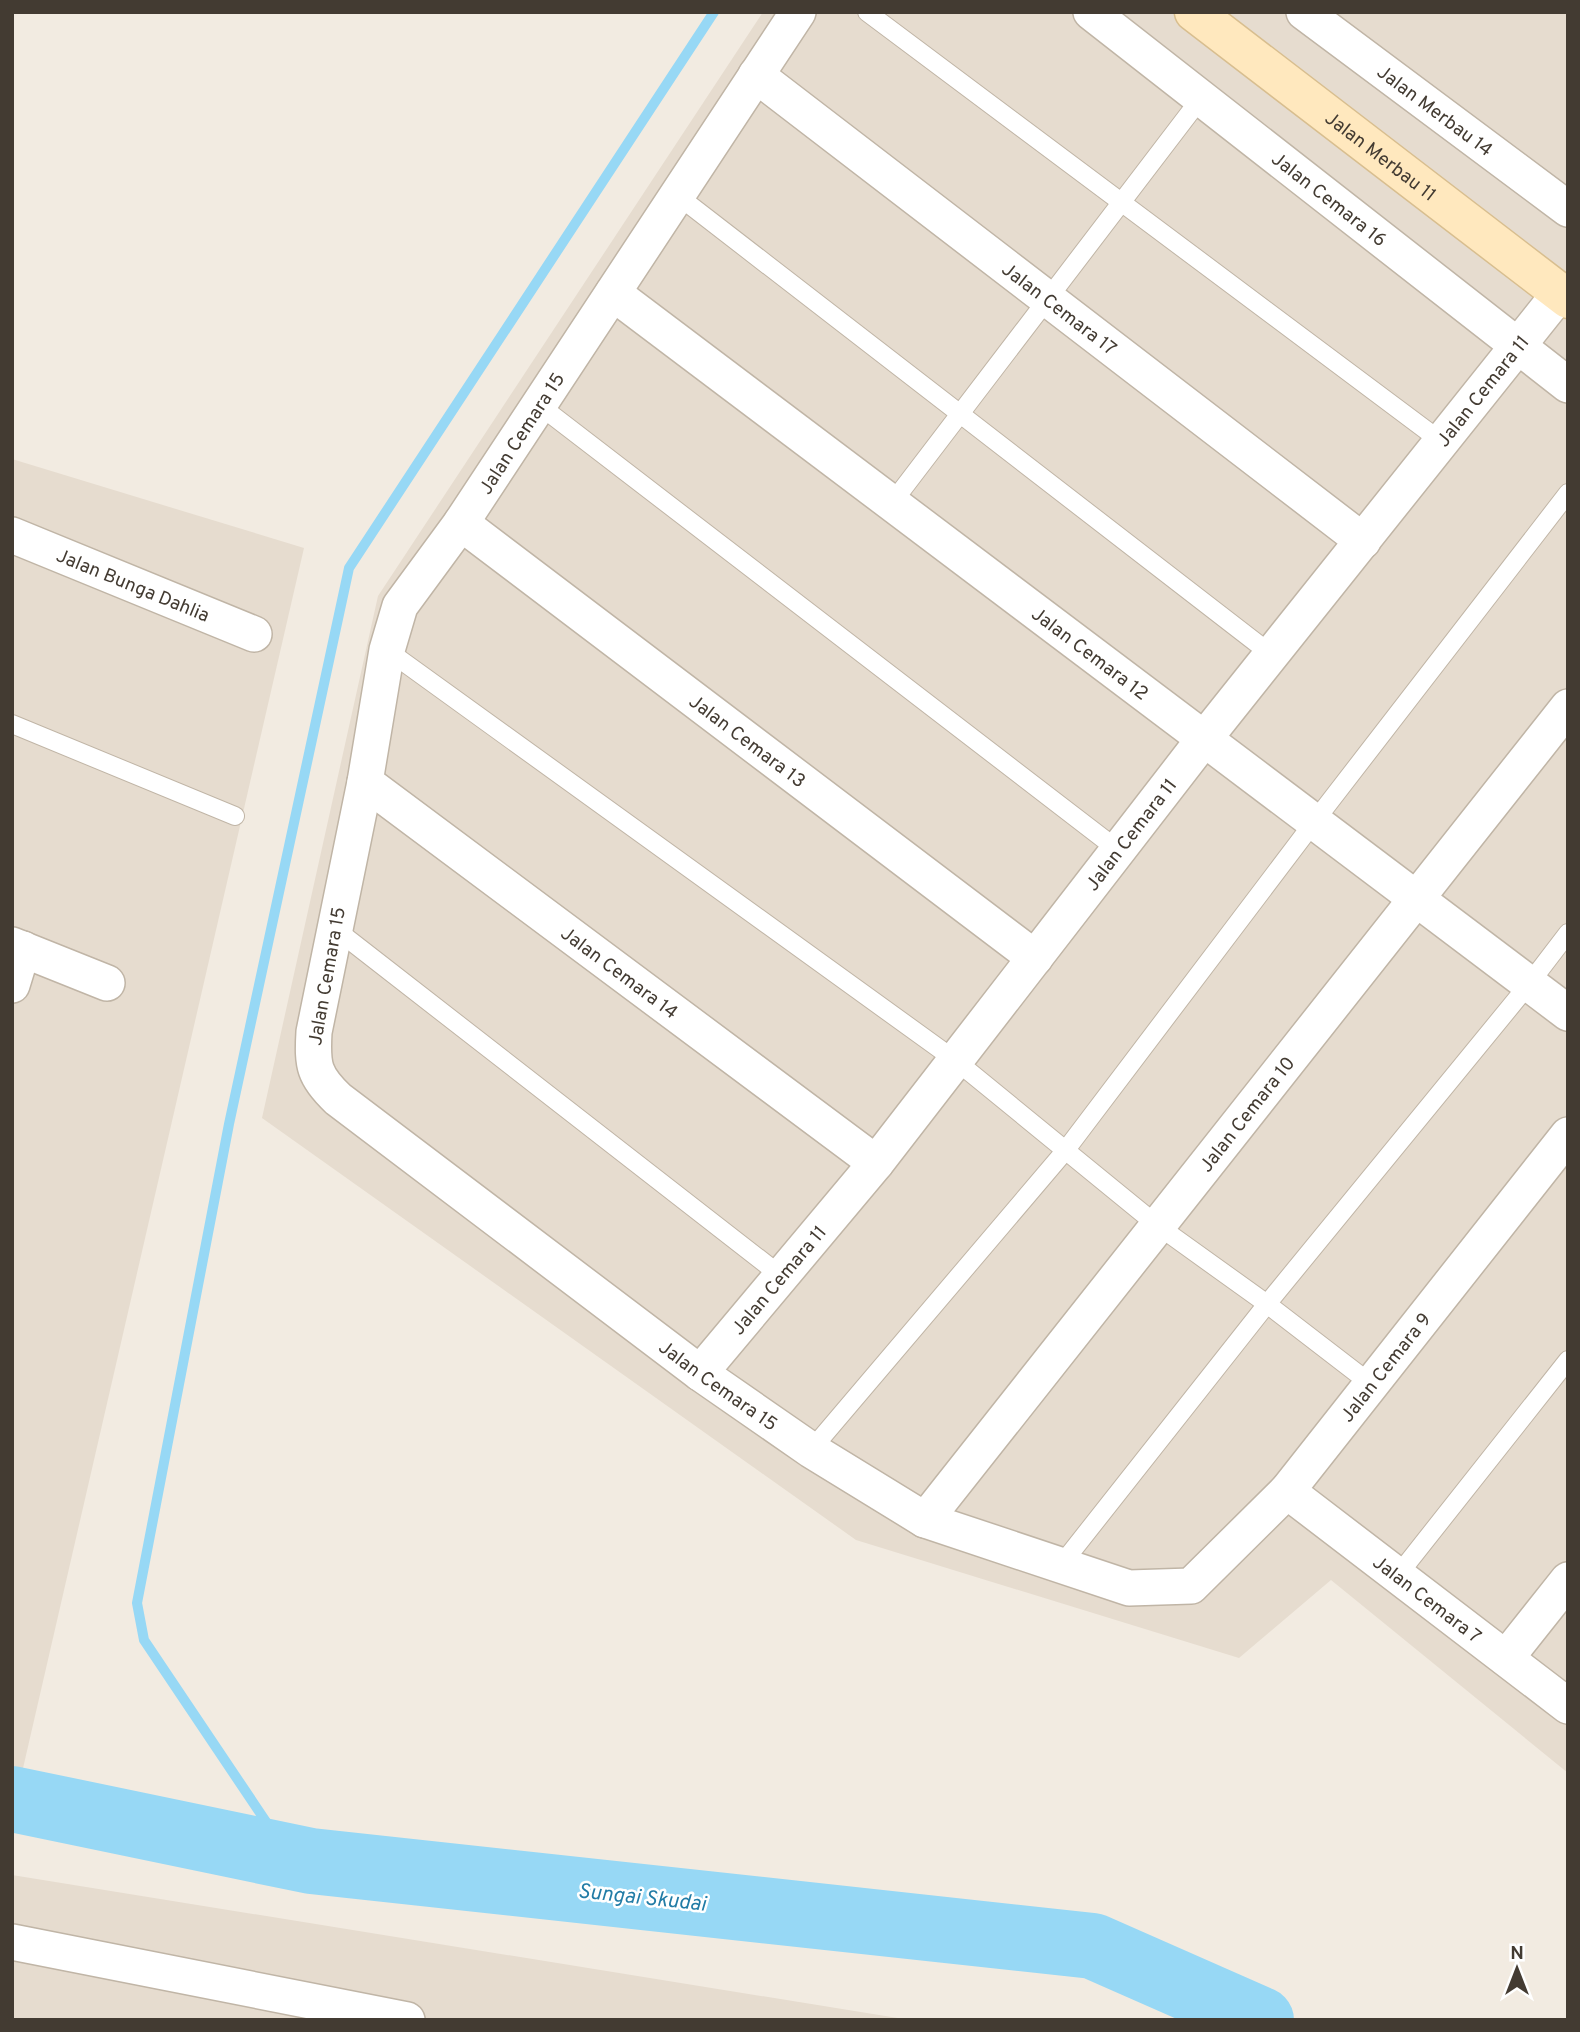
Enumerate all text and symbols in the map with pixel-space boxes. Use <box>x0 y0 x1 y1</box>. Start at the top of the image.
street label: Jalan Merbau 14 <box>1372 61 1497 163</box>
street label: Jalan Merbau 11 <box>1319 107 1441 208</box>
street label: Jalan Cemara 16 <box>1266 148 1391 253</box>
street label: Jalan Cemara 17 <box>996 258 1121 362</box>
street label: Jalan Cemara 11 <box>1432 331 1535 452</box>
street label: Jalan Cemara 15 <box>474 369 571 499</box>
street label: Jalan Bunga Dahlia <box>52 544 213 629</box>
street label: Jalan Cemara 12 <box>1026 603 1153 706</box>
street label: Jalan Cemara 13 <box>684 690 810 794</box>
street label: Jalan Cemara 11 <box>1081 774 1183 896</box>
street label: Jalan Cemara 15 <box>304 905 352 1048</box>
street label: Jalan Cemara 14 <box>555 922 682 1025</box>
street label: Jalan Cemara 10 <box>1195 1052 1301 1178</box>
street label: Jalan Cemara 11 <box>727 1221 833 1340</box>
street label: Jalan Cemara 9 <box>1336 1308 1437 1428</box>
street label: Jalan Cemara 15 <box>653 1336 782 1437</box>
street label: Jalan Cemara 7 <box>1367 1551 1486 1649</box>
water label: Sungai Skudai <box>577 1878 709 1919</box>
north arrow <box>1482 1934 1552 2004</box>
text: N <box>1510 1942 1524 1966</box>

